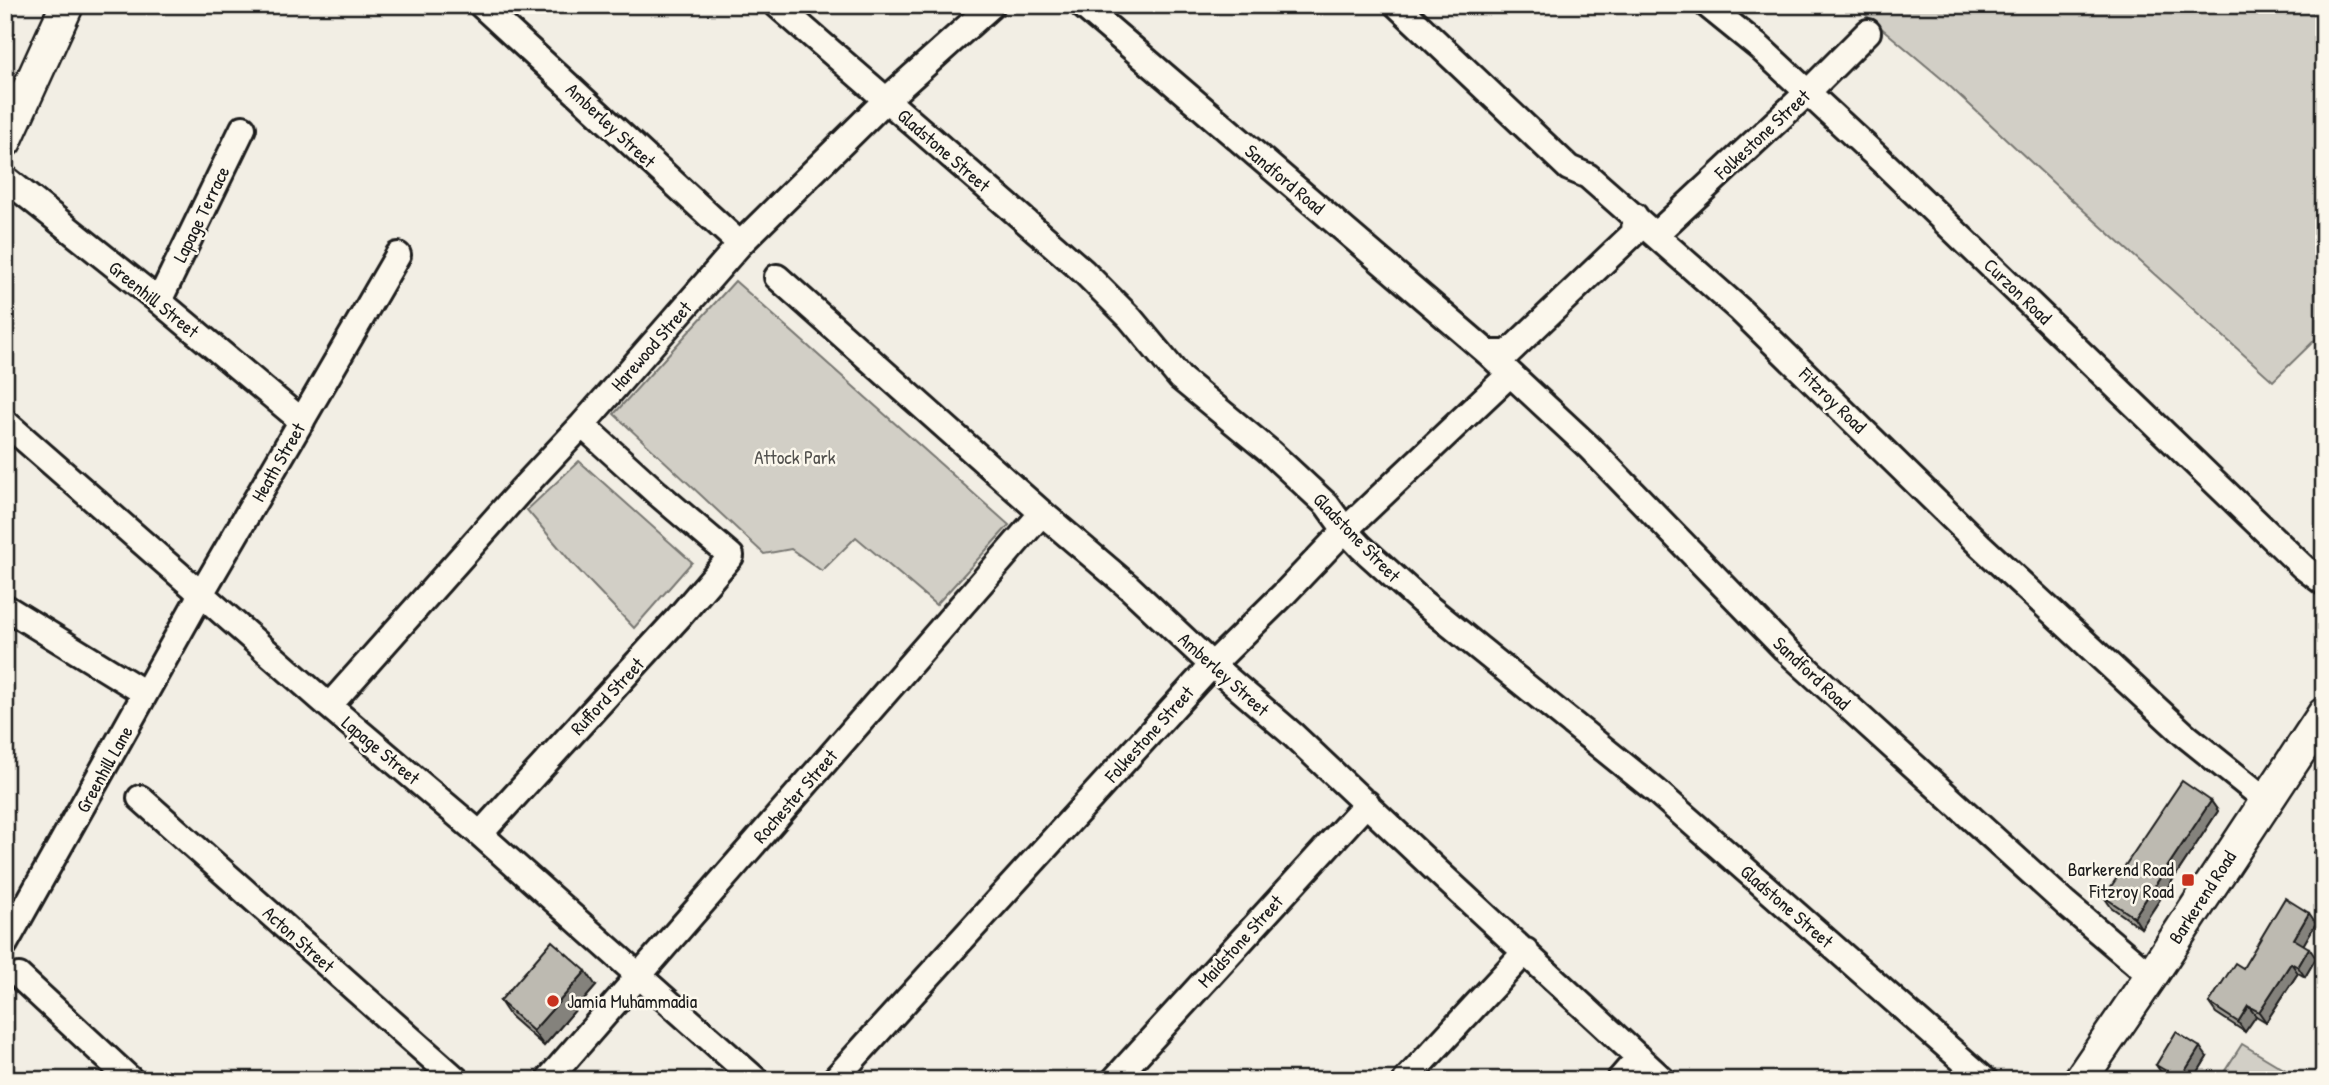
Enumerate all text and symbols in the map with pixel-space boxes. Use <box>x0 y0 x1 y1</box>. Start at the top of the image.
street label: Amberley Street <box>560 77 662 174</box>
street label: Folkestone Street <box>1708 83 1816 186</box>
street label: Gladstone Street <box>892 102 996 198</box>
street label: Sandford Road <box>1240 138 1331 220</box>
street label: Lapage Terrace <box>167 161 236 266</box>
street label: Curzon Road <box>1978 252 2058 330</box>
street label: Greenhill Street <box>103 255 205 344</box>
street label: Harewood Street <box>605 295 698 397</box>
street label: Fitzroy Road <box>1793 361 1873 439</box>
street label: Heath Street <box>245 417 311 506</box>
park label: Attock Park <box>754 444 836 470</box>
street label: Gladstone Street <box>1308 487 1407 588</box>
street label: Amberley Street <box>1173 626 1275 722</box>
street label: Sandford Road <box>1768 630 1857 716</box>
street label: Rufford Street <box>564 651 650 740</box>
street label: Folkestone Street <box>1098 680 1200 789</box>
street label: Lapage Street <box>336 710 426 791</box>
street label: Greenhill Lane <box>69 721 139 817</box>
street label: Rochester Street <box>747 743 843 849</box>
street label: Barkerend Road <box>2162 845 2242 949</box>
place label: Barkerend Road Fitzroy Road <box>2068 856 2175 904</box>
street label: Gladstone Street <box>1735 858 1839 954</box>
marker: Barkerend Road Fitzroy Road <box>2180 872 2196 888</box>
street label: Maidstone Street <box>1191 889 1289 993</box>
street label: Acton Street <box>258 900 341 978</box>
place label: Jamia Muhammadia <box>567 988 698 1014</box>
marker: Jamia Muhammadia <box>545 993 561 1009</box>

